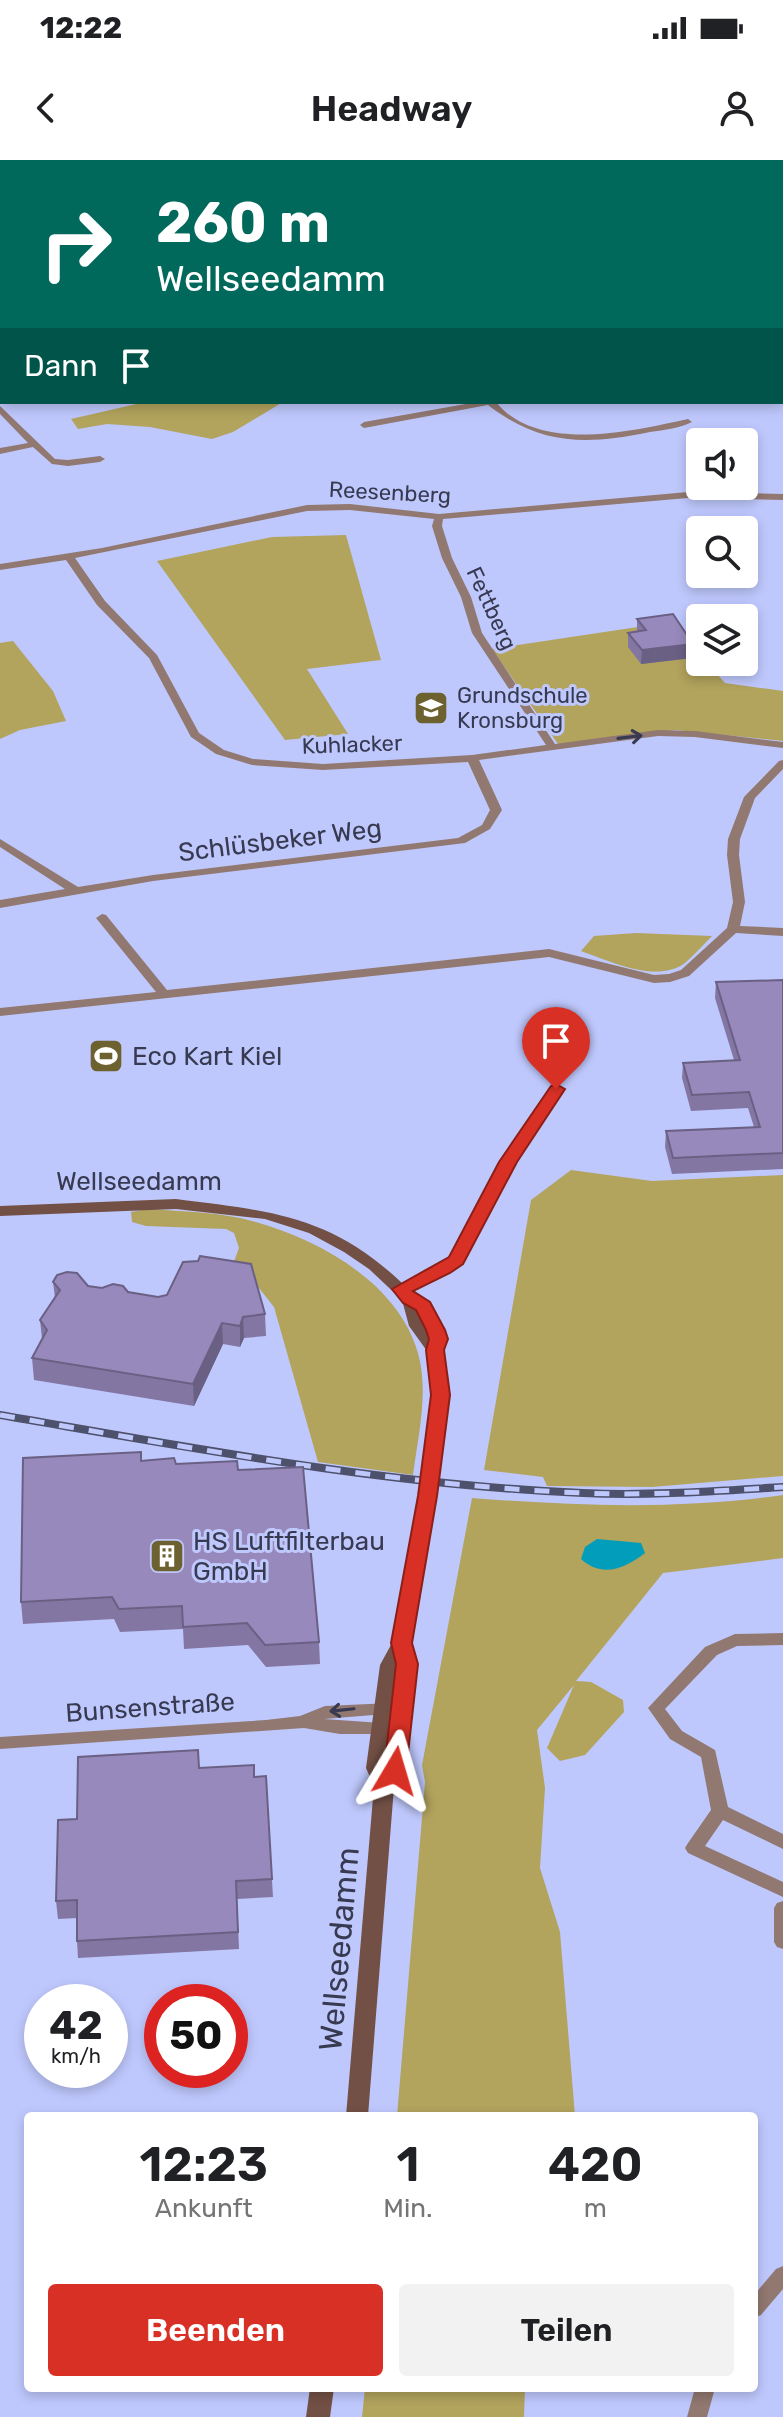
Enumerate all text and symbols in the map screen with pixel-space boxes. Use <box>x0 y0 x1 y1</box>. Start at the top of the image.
text: 12:22 <box>40 10 122 46</box>
icon: back <box>24 86 68 130</box>
icon: person <box>715 86 759 130</box>
text: Headway <box>311 87 472 130</box>
text: 260 m <box>156 190 330 256</box>
icon: right <box>24 192 128 296</box>
text: Wellseedamm <box>156 257 386 300</box>
icon: arrive <box>114 344 158 388</box>
text: Dann <box>24 348 98 384</box>
map controls <box>686 428 758 676</box>
button: sound <box>686 428 758 500</box>
street label: Reesenberg <box>328 476 452 509</box>
button: search <box>686 516 758 588</box>
street label: Fettberg <box>461 562 523 654</box>
button: layers <box>686 604 758 676</box>
place label: Grundschule Kronsburg <box>457 682 588 734</box>
school or university icon: Grundschule Kronsburg <box>412 689 450 727</box>
street label: Kuhlacker <box>301 729 403 760</box>
one-way arrow <box>617 729 643 744</box>
street label: Schlüsbeker Weg <box>177 813 383 868</box>
pin <box>522 1007 590 1089</box>
icon: arrive <box>534 1019 578 1063</box>
sports icon: Eco Kart Kiel <box>87 1037 125 1075</box>
place label: Eco Kart Kiel <box>132 1041 282 1072</box>
street label: Wellseedamm <box>56 1166 222 1197</box>
place label: HS Luftfilterbau GmbH <box>193 1526 385 1587</box>
building icon: HS Luftfilterbau GmbH <box>148 1537 186 1575</box>
street label: Bunsenstraße <box>64 1686 236 1729</box>
one-way arrow <box>329 1702 356 1717</box>
position arrow <box>353 1729 437 1813</box>
street label: Wellseedamm <box>311 1846 367 2052</box>
speed limit sign: 50 <box>144 1984 248 2088</box>
text: 42 <box>49 2002 103 2049</box>
text: km/h <box>51 2044 101 2068</box>
text: 12:23 <box>139 2136 268 2193</box>
text: 1 <box>396 2136 419 2193</box>
text: 420 <box>548 2136 643 2193</box>
text: Ankunft <box>155 2193 253 2224</box>
text: Min. <box>383 2193 433 2224</box>
text: m <box>584 2193 607 2224</box>
button: Beenden <box>48 2284 383 2376</box>
button: Teilen <box>399 2284 734 2376</box>

